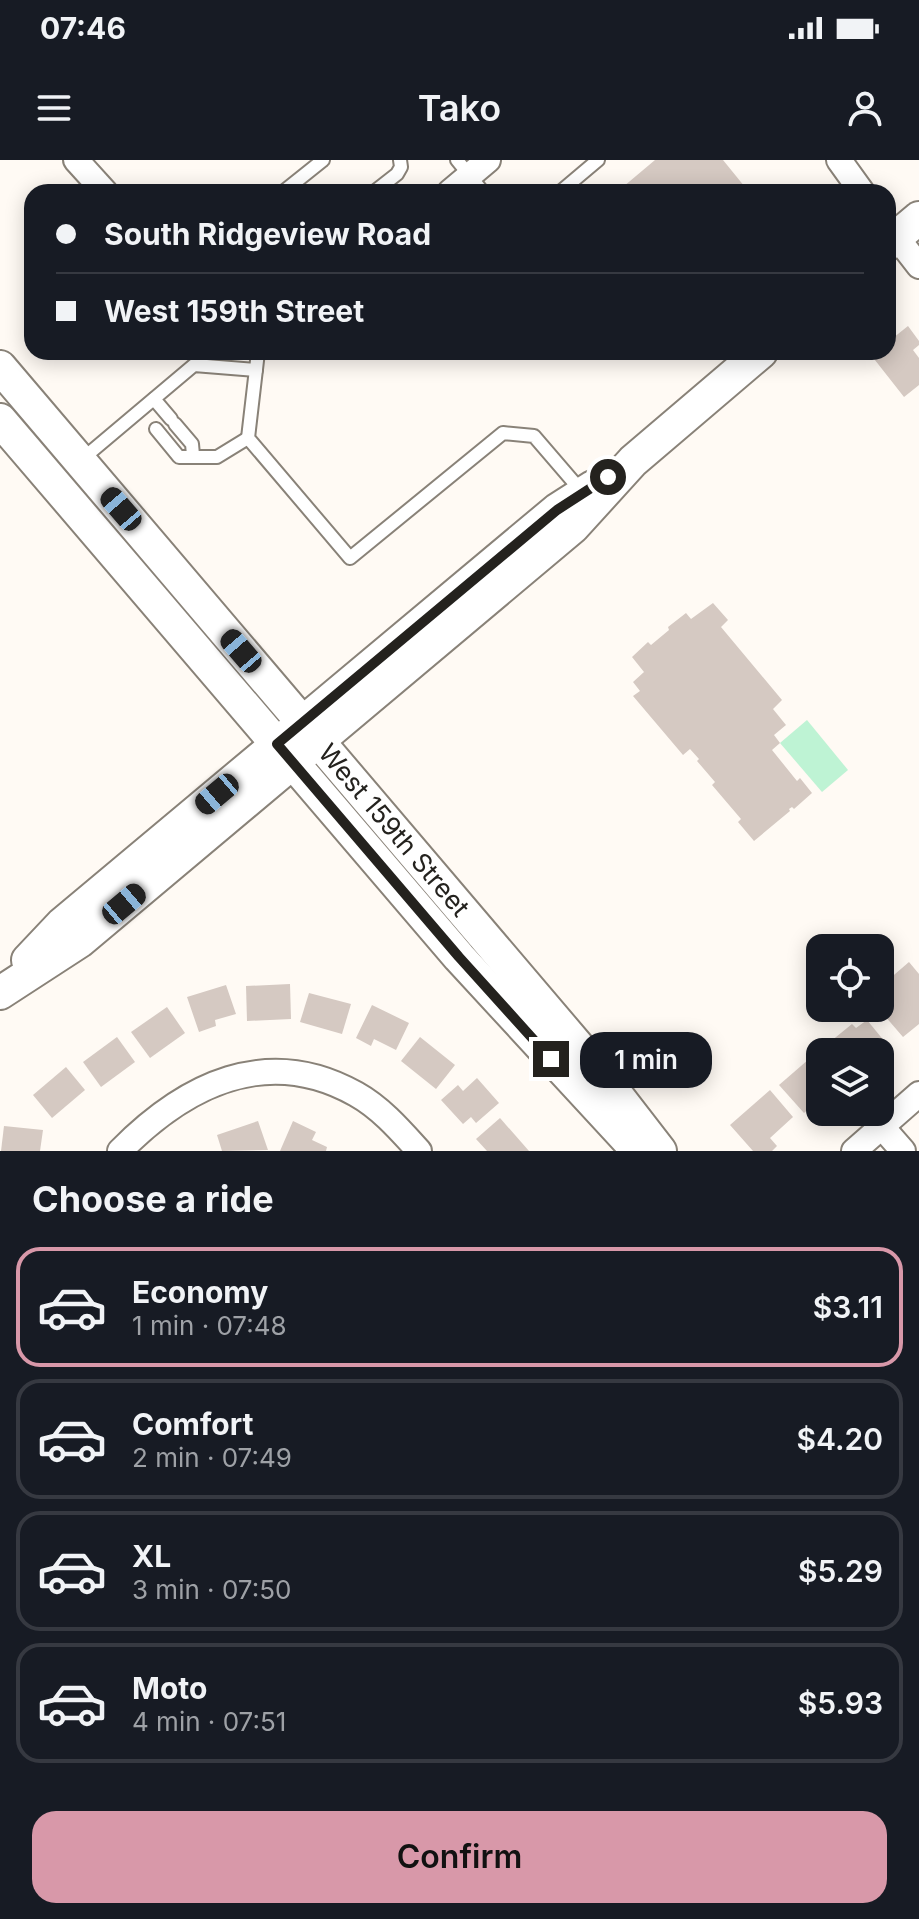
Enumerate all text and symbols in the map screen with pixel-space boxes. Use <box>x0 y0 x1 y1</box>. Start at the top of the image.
text: 07:46 <box>40 10 126 46</box>
icon: menu <box>32 86 76 130</box>
text: Tako <box>418 86 501 130</box>
icon: person <box>843 86 887 130</box>
text: South Ridgeview Road <box>104 216 431 252</box>
text: West 159th Street <box>104 293 364 329</box>
route start <box>590 459 626 495</box>
car <box>96 483 146 535</box>
car <box>216 625 266 677</box>
street label: West 159th Street <box>312 737 476 922</box>
car <box>191 769 243 819</box>
car <box>98 879 150 929</box>
map controls <box>806 934 894 1126</box>
button: locate <box>806 934 894 1022</box>
callout: 1 min <box>579 1031 711 1087</box>
button: layers <box>806 1038 894 1126</box>
route end <box>533 1041 569 1077</box>
text: 1 min <box>614 1044 678 1075</box>
text: Choose a ride <box>32 1177 274 1221</box>
icon: car <box>36 1271 108 1343</box>
text: Economy <box>132 1274 268 1310</box>
text: $3.11 <box>813 1289 883 1325</box>
text: 1 min · 07:48 <box>132 1310 287 1341</box>
icon: car <box>36 1403 108 1475</box>
text: Comfort <box>132 1406 253 1442</box>
text: $4.20 <box>796 1421 883 1457</box>
text: 2 min · 07:49 <box>132 1442 292 1473</box>
icon: car <box>36 1535 108 1607</box>
text: XL <box>132 1538 171 1574</box>
text: $5.29 <box>798 1553 883 1589</box>
text: 3 min · 07:50 <box>132 1574 291 1605</box>
icon: car <box>36 1667 108 1739</box>
text: Moto <box>132 1670 207 1706</box>
text: $5.93 <box>798 1685 883 1721</box>
text: 4 min · 07:51 <box>132 1706 286 1737</box>
button: Confirm <box>32 1811 887 1903</box>

